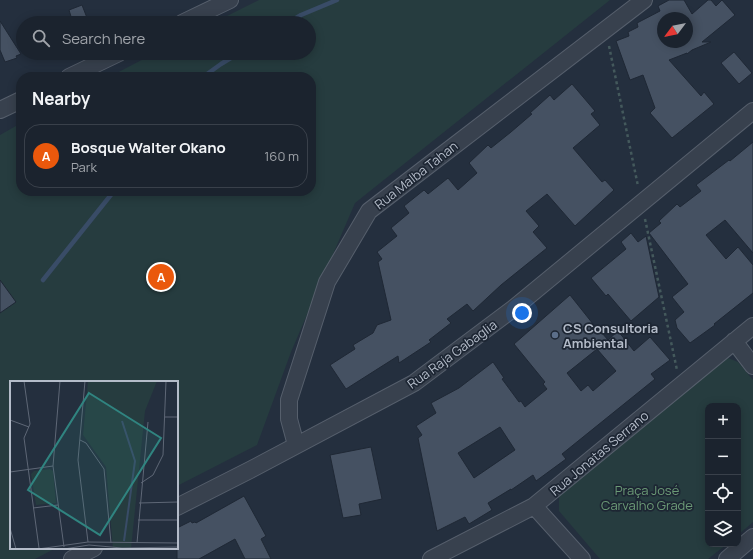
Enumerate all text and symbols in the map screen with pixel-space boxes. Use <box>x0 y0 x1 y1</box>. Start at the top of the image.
north arrow <box>657 12 693 48</box>
search box <box>16 16 316 60</box>
icon: search <box>30 27 52 49</box>
text: Search here <box>62 28 145 49</box>
text: Nearby <box>32 87 90 110</box>
text: Bosque Walter Okano <box>71 137 226 158</box>
street label: Rua Malba Tahan <box>371 137 461 213</box>
text: A <box>42 147 50 165</box>
text: 160 m <box>264 147 299 165</box>
text: Park <box>71 158 97 176</box>
pin: A <box>148 262 174 292</box>
your location <box>512 303 532 323</box>
street label: Rua Raja Gabaglia <box>404 315 500 393</box>
place label: CS Consultoria Ambiental <box>563 319 658 352</box>
marker: CS Consultoria Ambiental <box>550 330 560 340</box>
inset map <box>10 381 178 549</box>
map controls <box>705 403 741 547</box>
button: + <box>705 403 741 439</box>
street label: Rua Jonatas Serrano <box>546 406 652 500</box>
button: − <box>705 439 741 475</box>
button: locate <box>705 475 741 511</box>
park label: Praça José Carvalho Grade <box>601 481 693 514</box>
button: layers <box>705 511 741 547</box>

